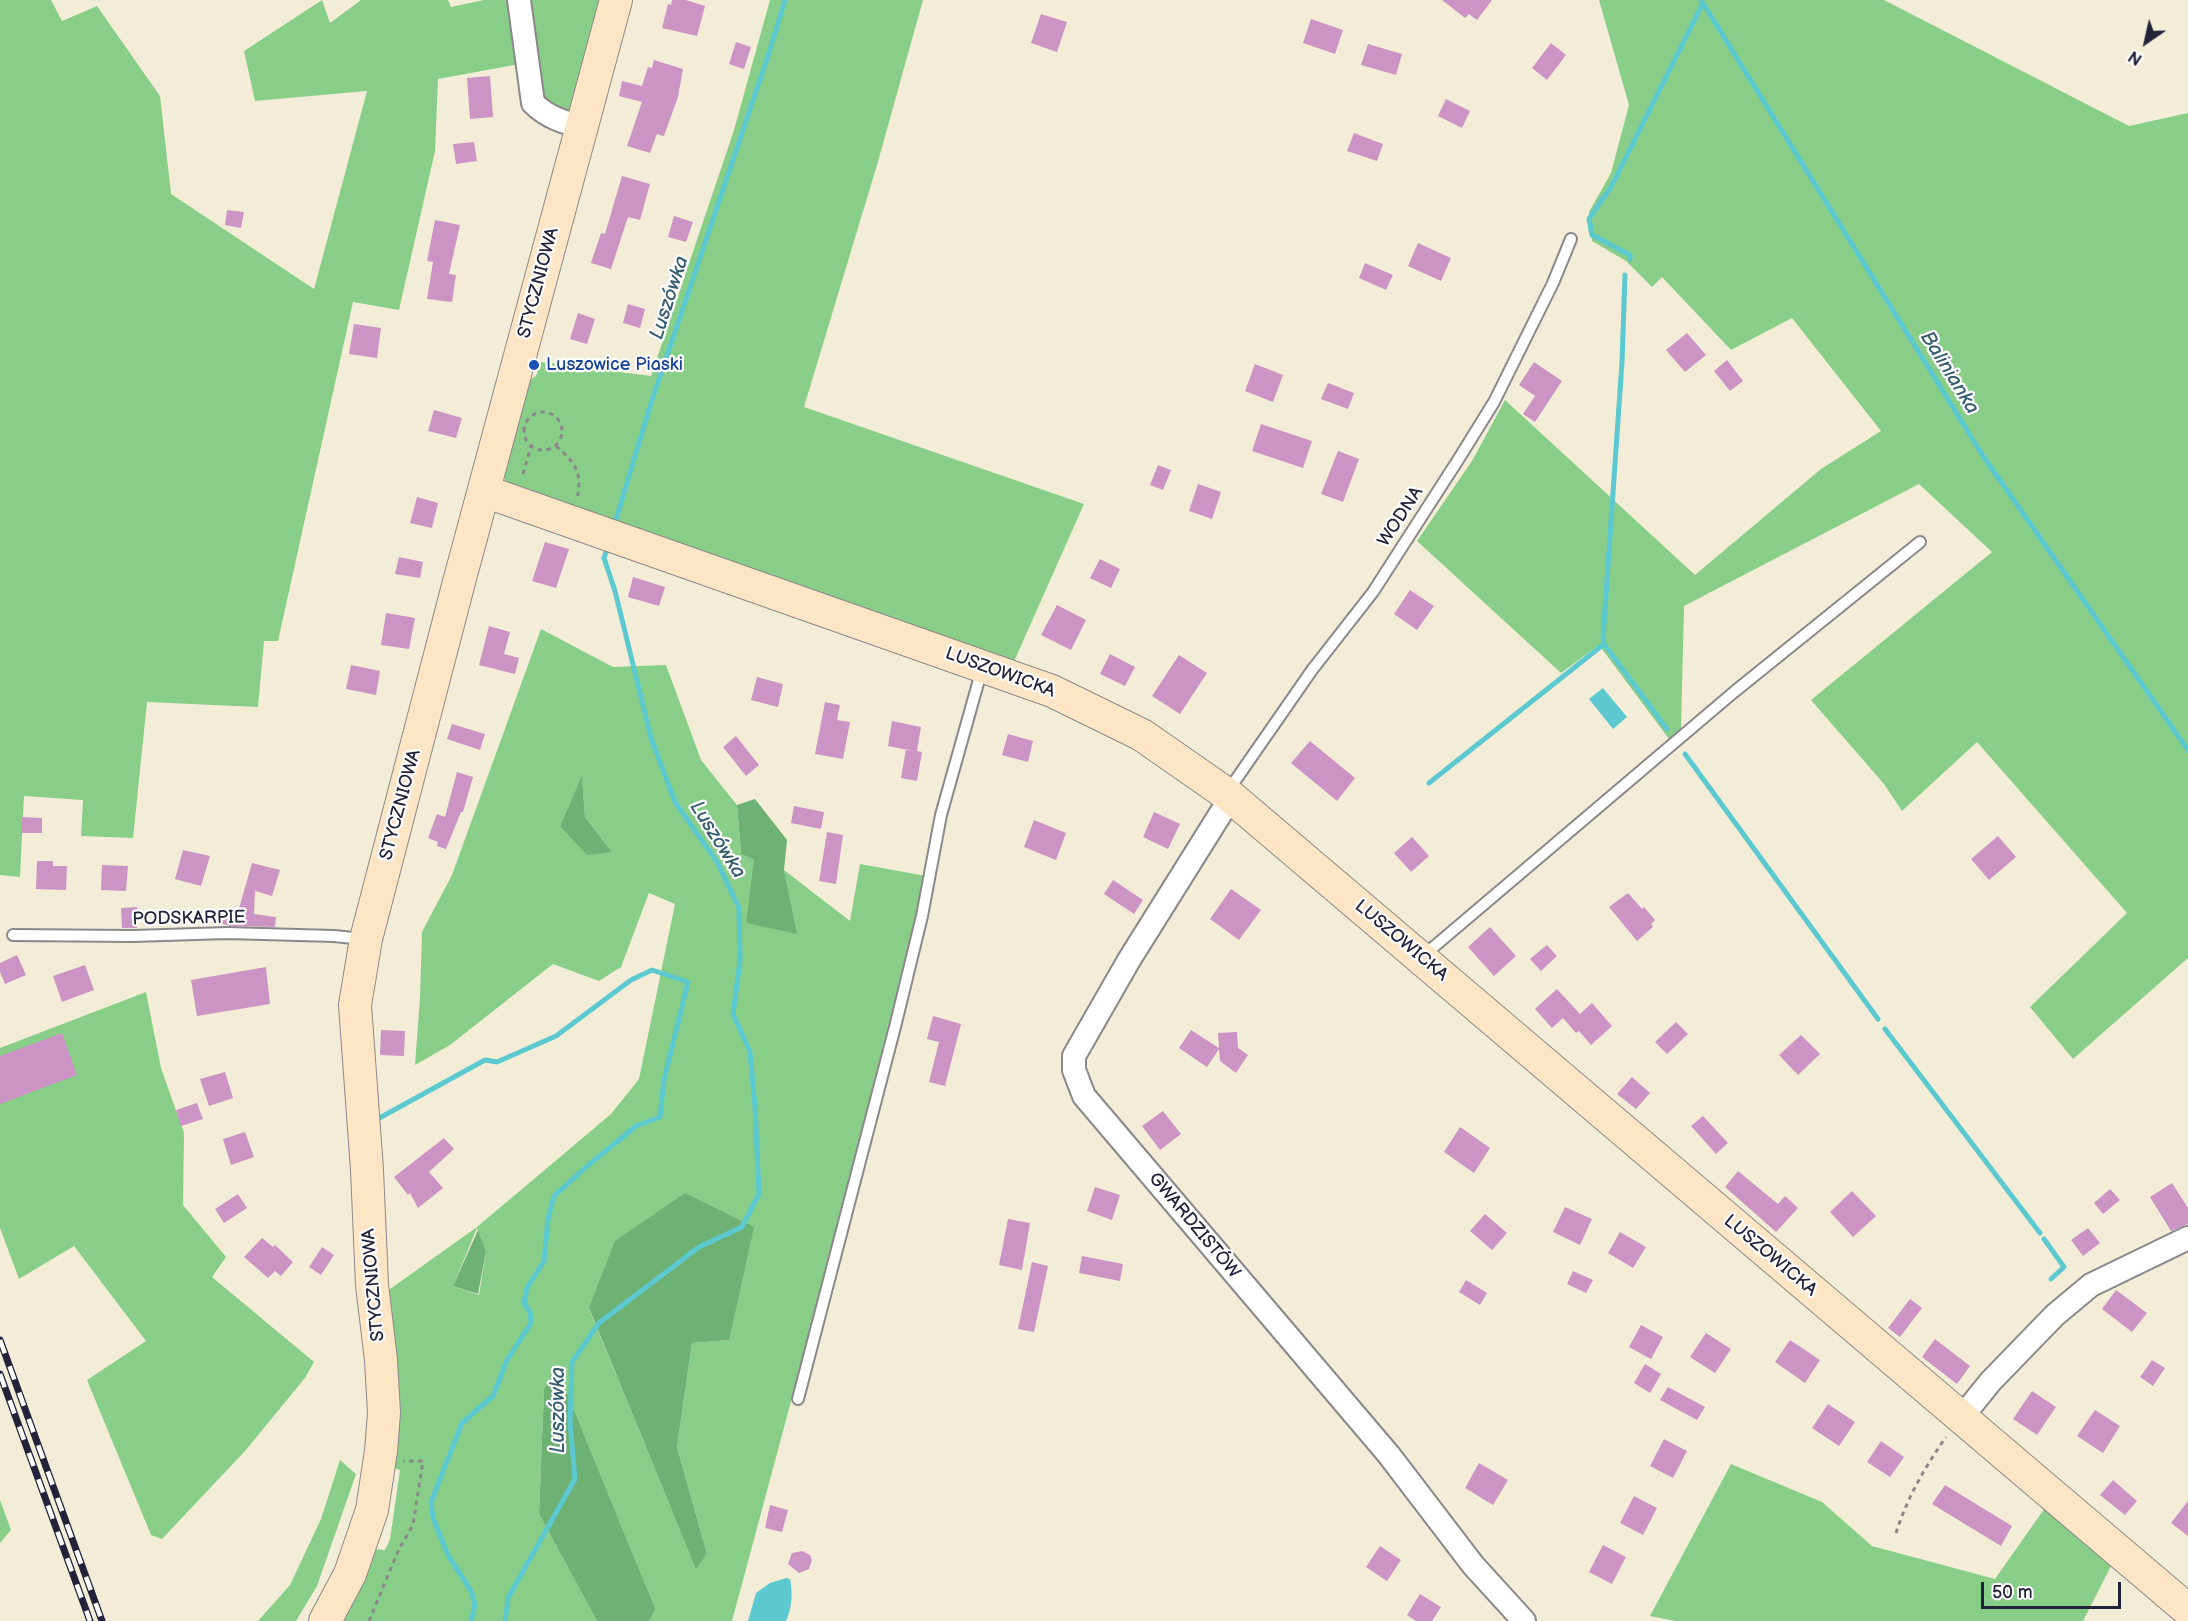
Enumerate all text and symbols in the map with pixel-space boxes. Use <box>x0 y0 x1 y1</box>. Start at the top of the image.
north arrow <box>2116 12 2176 72</box>
text: N <box>2125 46 2146 69</box>
street label: STYCZNIOWA <box>514 225 564 341</box>
water label: Luszówka <box>645 253 695 343</box>
water label: Balinianka <box>1914 327 1984 419</box>
place label: Luszowice Piaski <box>546 354 683 376</box>
marker: Luszowice Piaski <box>527 358 541 372</box>
street label: WODNA <box>1374 483 1428 551</box>
street label: LUSZOWICKA <box>942 643 1058 703</box>
street label: STYCZNIOWA <box>376 747 426 863</box>
water label: Luszówka <box>684 797 750 883</box>
street label: LUSZOWICKA <box>1350 896 1452 986</box>
street label: PODSKARPIE <box>132 907 246 931</box>
street label: GWARDZISTÓW <box>1143 1169 1245 1283</box>
street label: LUSZOWICKA <box>1719 1211 1821 1301</box>
street label: STYCZNIOWA <box>358 1228 390 1342</box>
water label: Luszówka <box>547 1367 571 1453</box>
scale bar <box>1984 1570 2124 1608</box>
text: 50 m <box>1992 1582 2033 1603</box>

